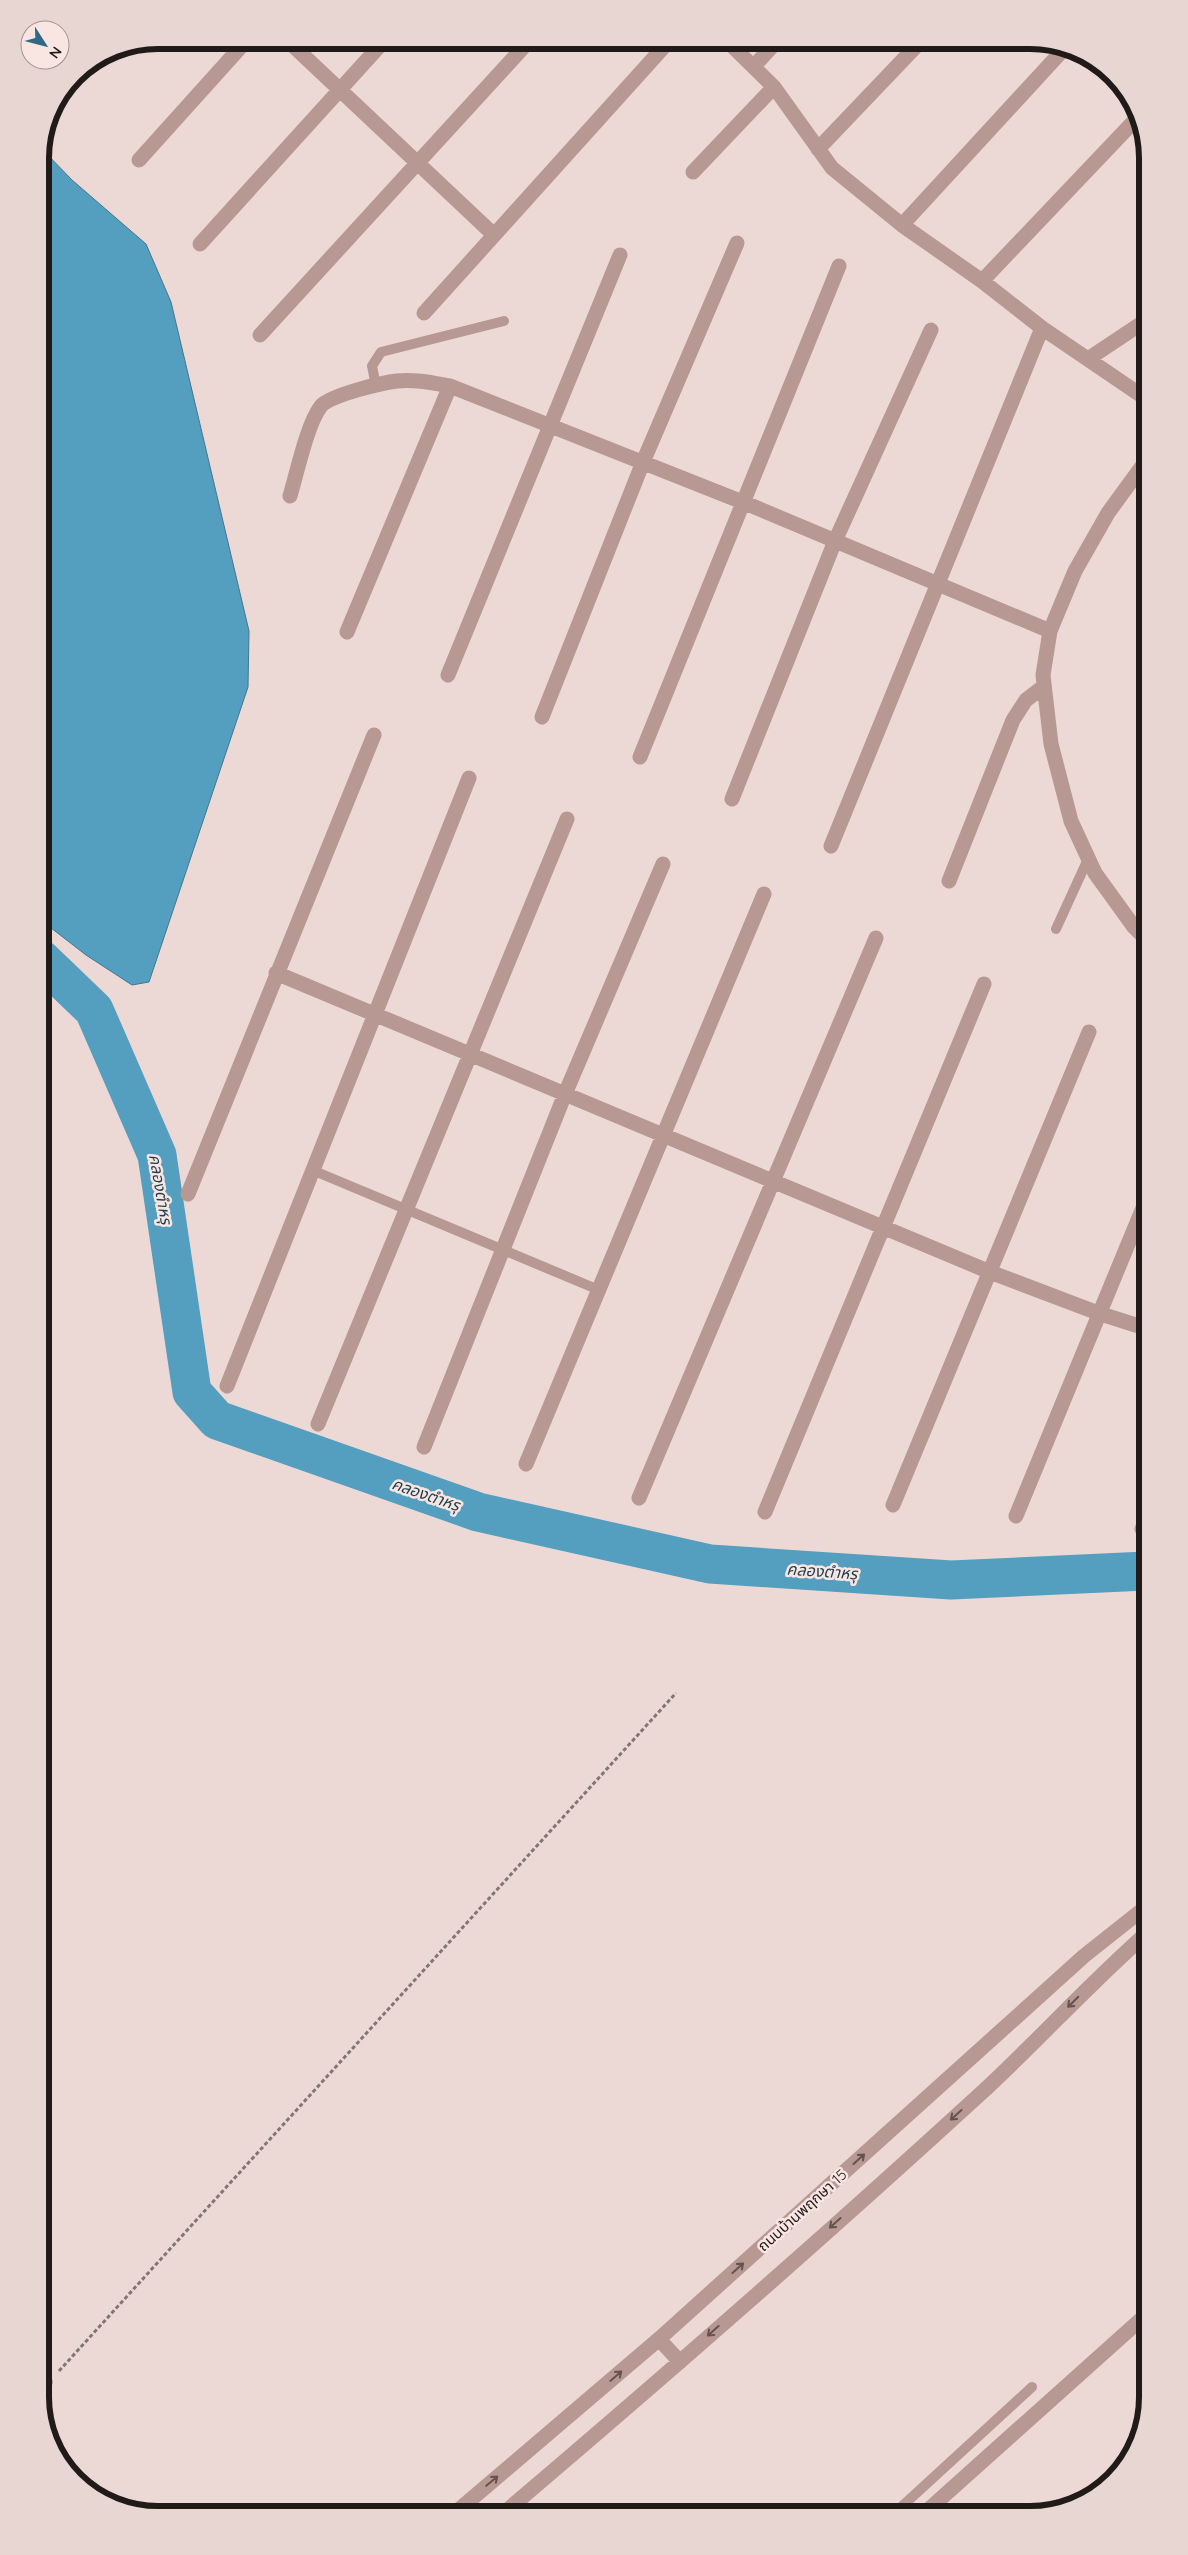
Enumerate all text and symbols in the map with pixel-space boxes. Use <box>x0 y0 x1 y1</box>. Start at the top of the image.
north arrow <box>20 20 70 70</box>
text: N <box>45 43 66 62</box>
water label: คลองตำหรุ <box>144 1152 177 1227</box>
water label: คลองตำหรุ <box>389 1473 464 1516</box>
water label: คลองตำหรุ <box>786 1559 859 1585</box>
one-way arrow <box>1066 1996 1079 2008</box>
one-way arrow <box>950 2109 963 2121</box>
one-way arrow <box>852 2153 865 2165</box>
street label: ถนนบ้านพฤกษา 15 <box>753 2165 851 2255</box>
one-way arrow <box>828 2217 841 2229</box>
one-way arrow <box>731 2262 744 2274</box>
one-way arrow <box>707 2326 720 2337</box>
one-way arrow <box>609 2370 622 2381</box>
one-way arrow <box>486 2475 499 2487</box>

